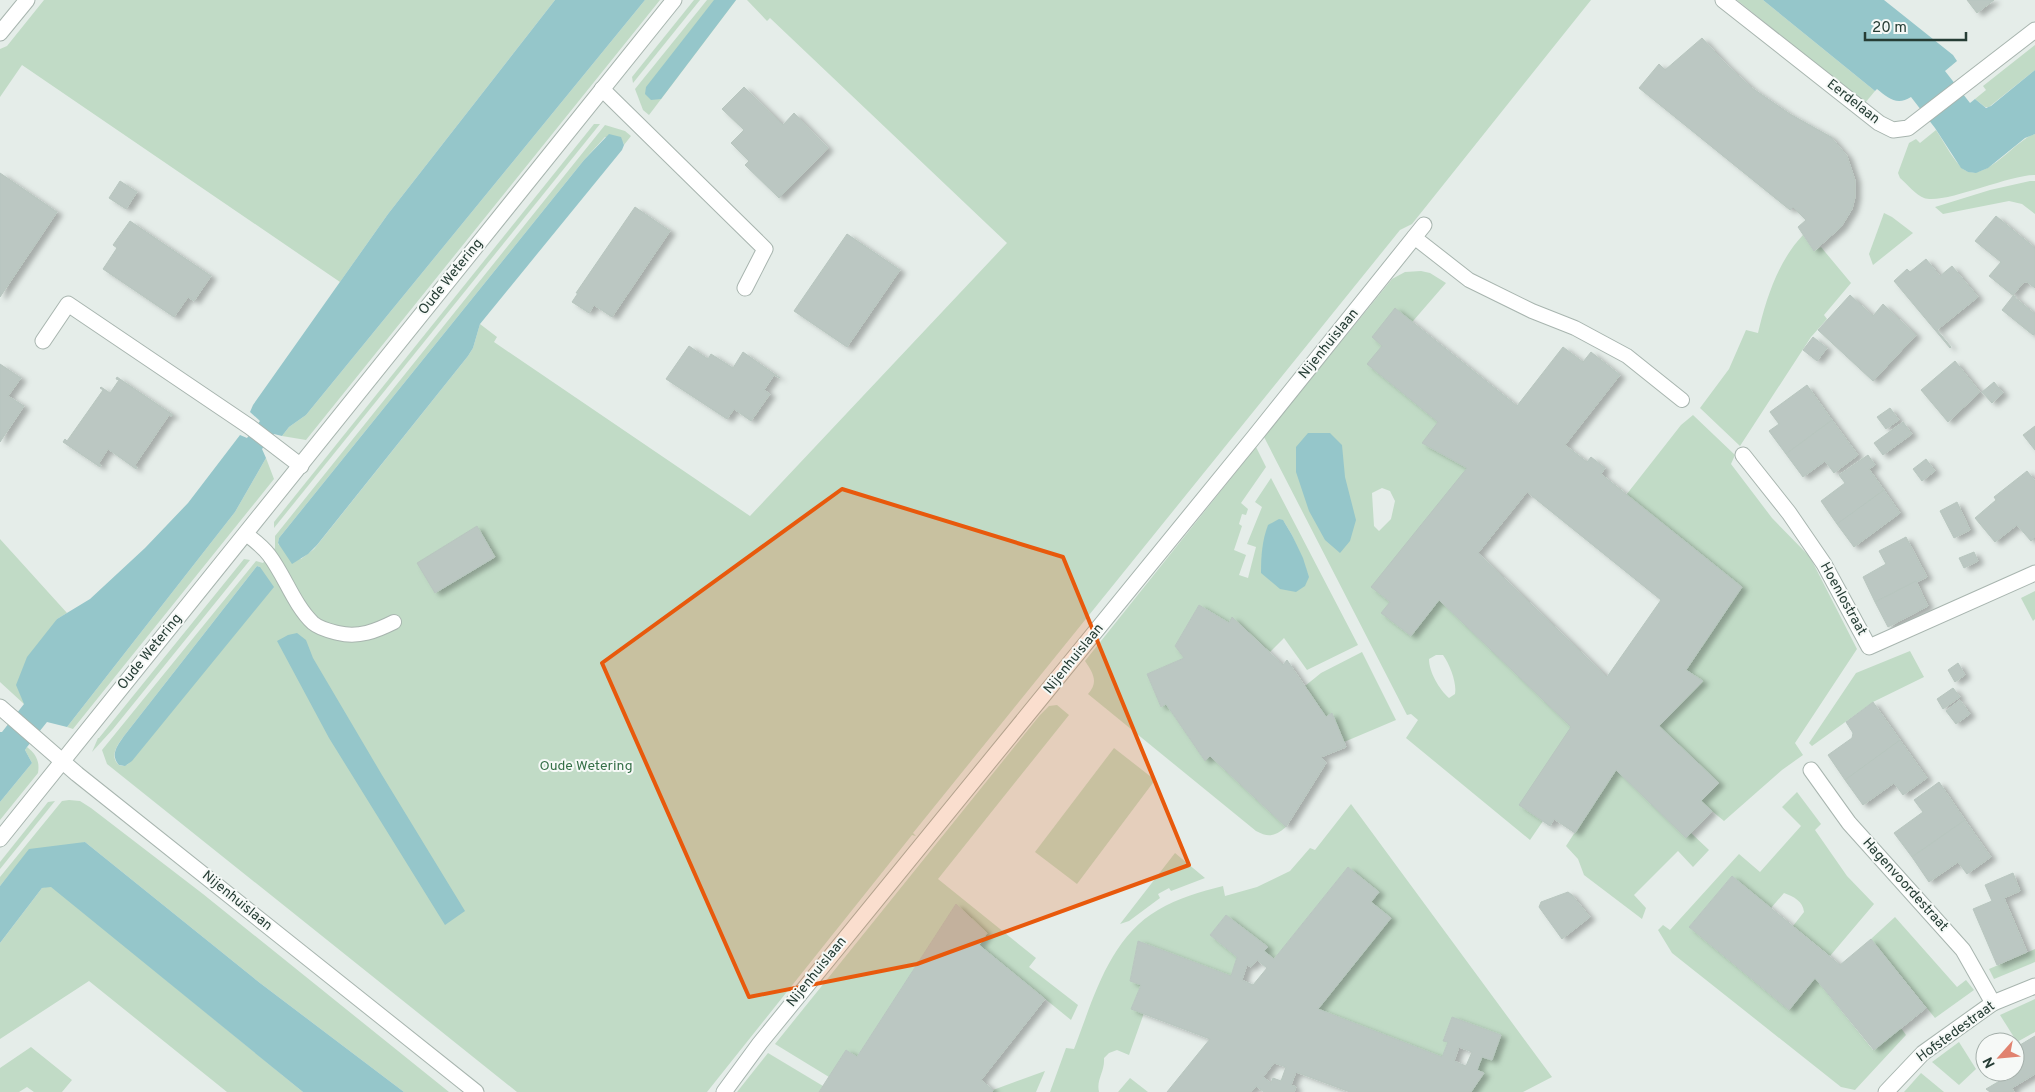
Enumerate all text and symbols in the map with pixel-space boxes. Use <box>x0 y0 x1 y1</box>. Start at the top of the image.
scale bar <box>1865 10 1966 42</box>
text: 20 m <box>1872 19 1907 38</box>
street label: Eerdelaan <box>1823 76 1883 128</box>
street label: Oude Wetering <box>415 235 487 319</box>
street label: Nijenhuislaan <box>1296 305 1362 383</box>
street label: Hoenlostraat <box>1816 559 1870 639</box>
street label: Oude Wetering <box>114 610 186 694</box>
street label: Nijenhuislaan <box>1041 620 1107 698</box>
park label: Oude Wetering <box>539 758 633 775</box>
street label: Hagenvoordestraat <box>1859 835 1951 935</box>
street label: Nijenhuislaan <box>198 868 276 934</box>
street label: Nijenhuislaan <box>784 933 850 1011</box>
street label: Hofstedestraat <box>1914 998 1998 1066</box>
north arrow <box>1975 1032 2025 1082</box>
text: N <box>1980 1054 2000 1071</box>

